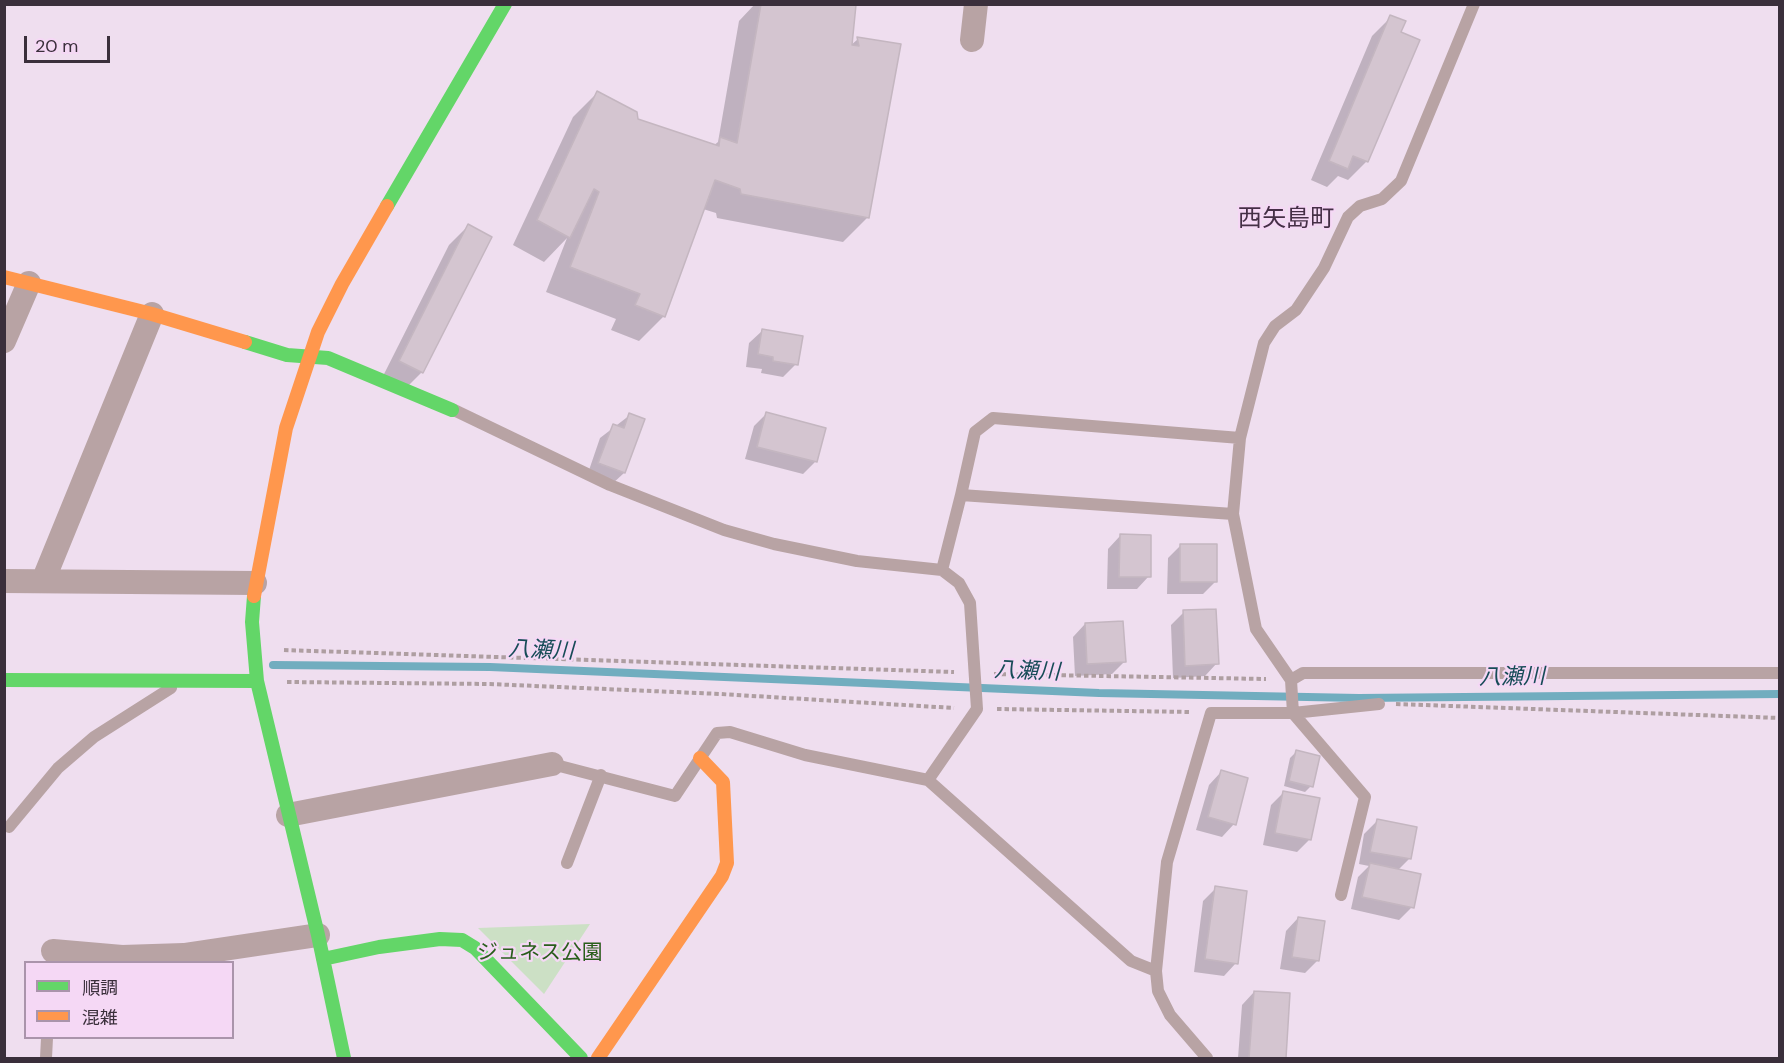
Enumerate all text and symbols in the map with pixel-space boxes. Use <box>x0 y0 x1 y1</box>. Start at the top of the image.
scale bar <box>27 24 112 62</box>
text: 20 m <box>35 34 78 58</box>
district label: 西矢島町 <box>1238 206 1334 234</box>
water label: 八瀬川 <box>508 637 574 665</box>
water label: 八瀬川 <box>994 658 1060 686</box>
water label: 八瀬川 <box>1479 664 1545 692</box>
park label: ジュネス公園 <box>477 940 603 966</box>
legend <box>24 961 234 1039</box>
text: 順調 <box>82 976 118 1000</box>
text: 混雑 <box>82 1006 118 1030</box>

